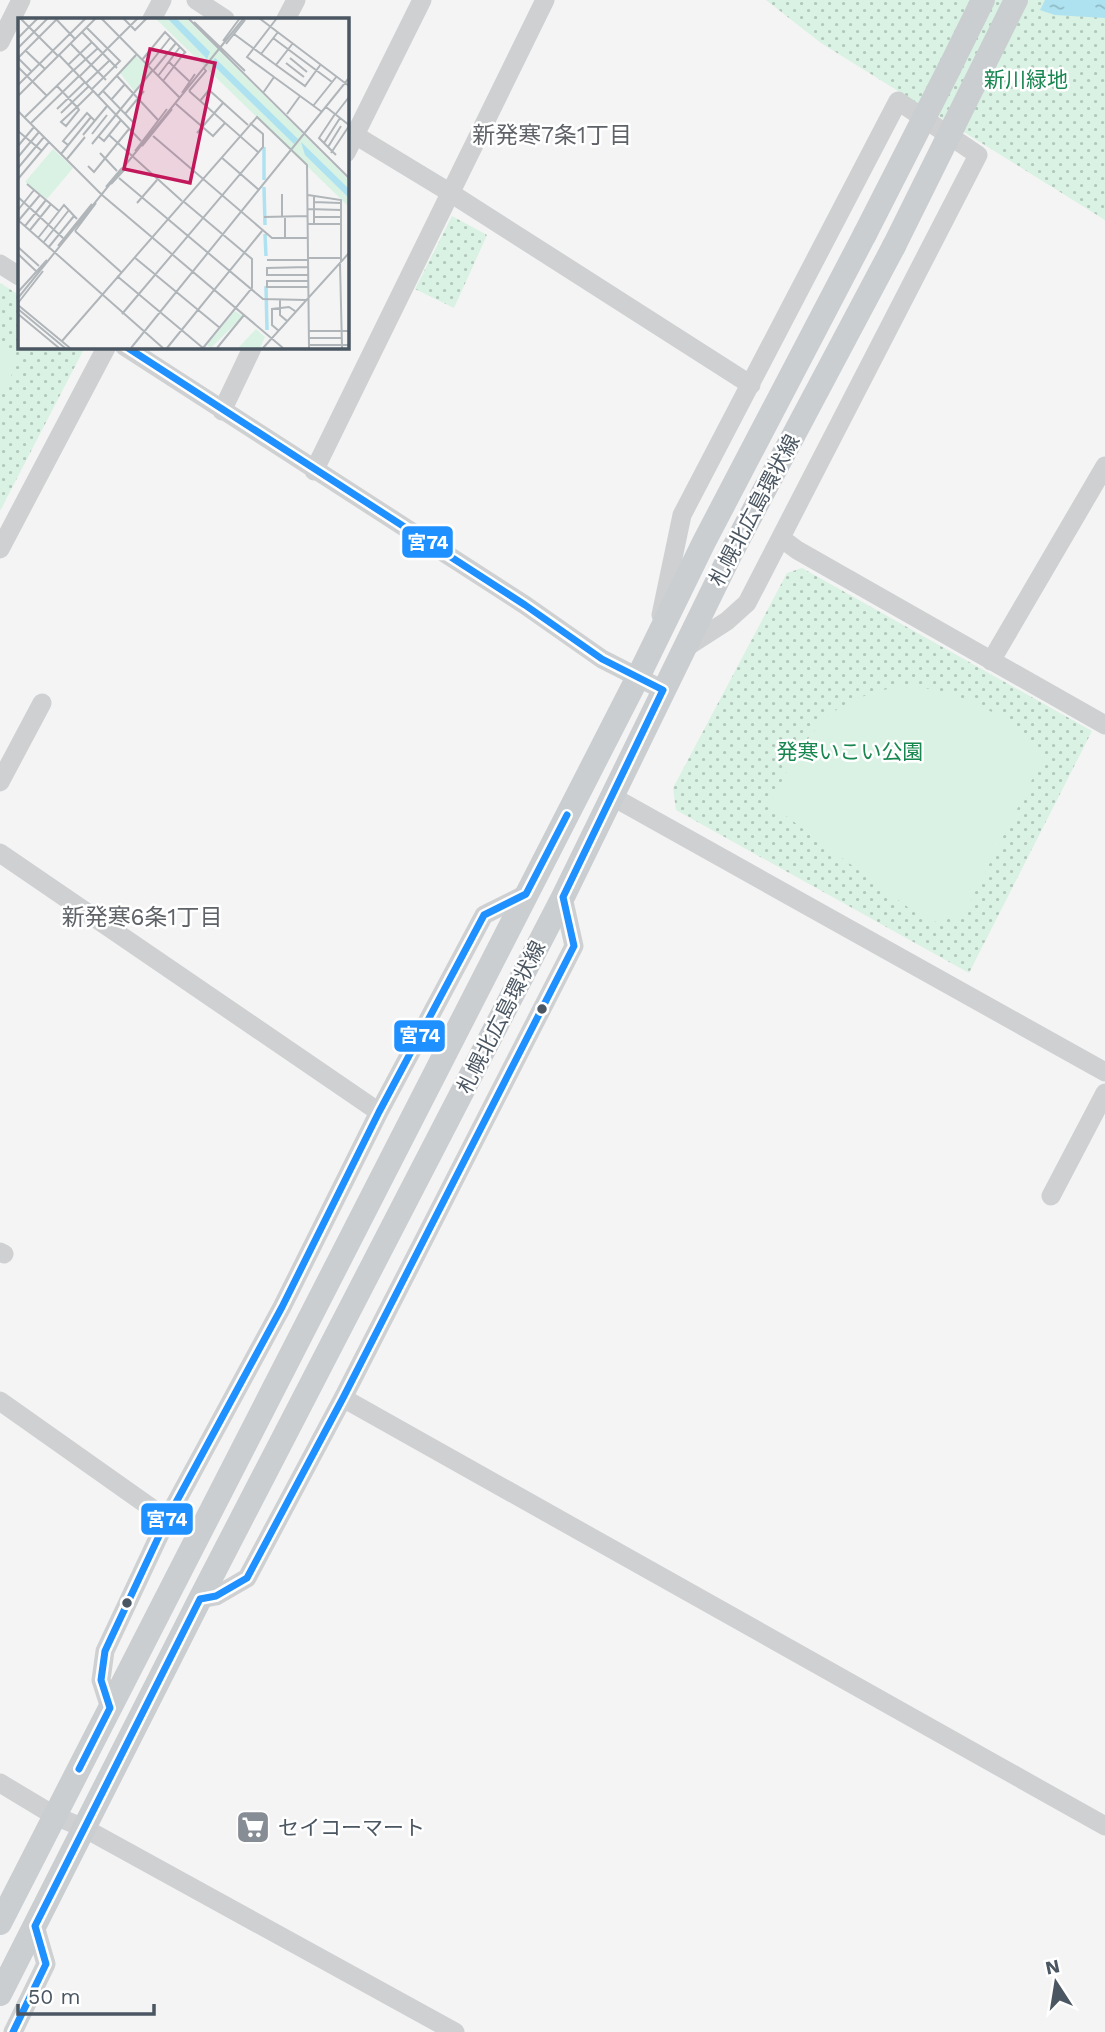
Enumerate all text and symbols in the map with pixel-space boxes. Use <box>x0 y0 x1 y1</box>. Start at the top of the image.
inset map <box>18 18 348 348</box>
park label: 新川緑地 <box>984 67 1068 92</box>
district label: 新発寒7条1丁目 <box>472 122 632 149</box>
street label: 札幌北広島環状線 <box>704 430 804 590</box>
line badge: 宮74 <box>401 525 454 559</box>
text: 宮74 <box>407 531 449 554</box>
park label: 発寒いこい公園 <box>777 739 924 764</box>
district label: 新発寒6条1丁目 <box>62 904 222 931</box>
street label: 札幌北広島環状線 <box>452 936 550 1098</box>
unlabelled marker <box>535 1002 549 1016</box>
line badge: 宮74 <box>393 1019 446 1053</box>
text: 宮74 <box>399 1024 441 1047</box>
line badge: 宮74 <box>140 1502 194 1536</box>
text: 宮74 <box>146 1508 188 1531</box>
unlabelled marker <box>120 1596 134 1610</box>
supermarket icon: セイコーマート <box>234 1808 272 1846</box>
place label: セイコーマート <box>278 1815 425 1840</box>
north arrow <box>1021 1948 1091 2018</box>
text: N <box>1043 1954 1062 1980</box>
scale bar <box>18 1972 154 2016</box>
text: 50 m <box>28 1984 80 2009</box>

